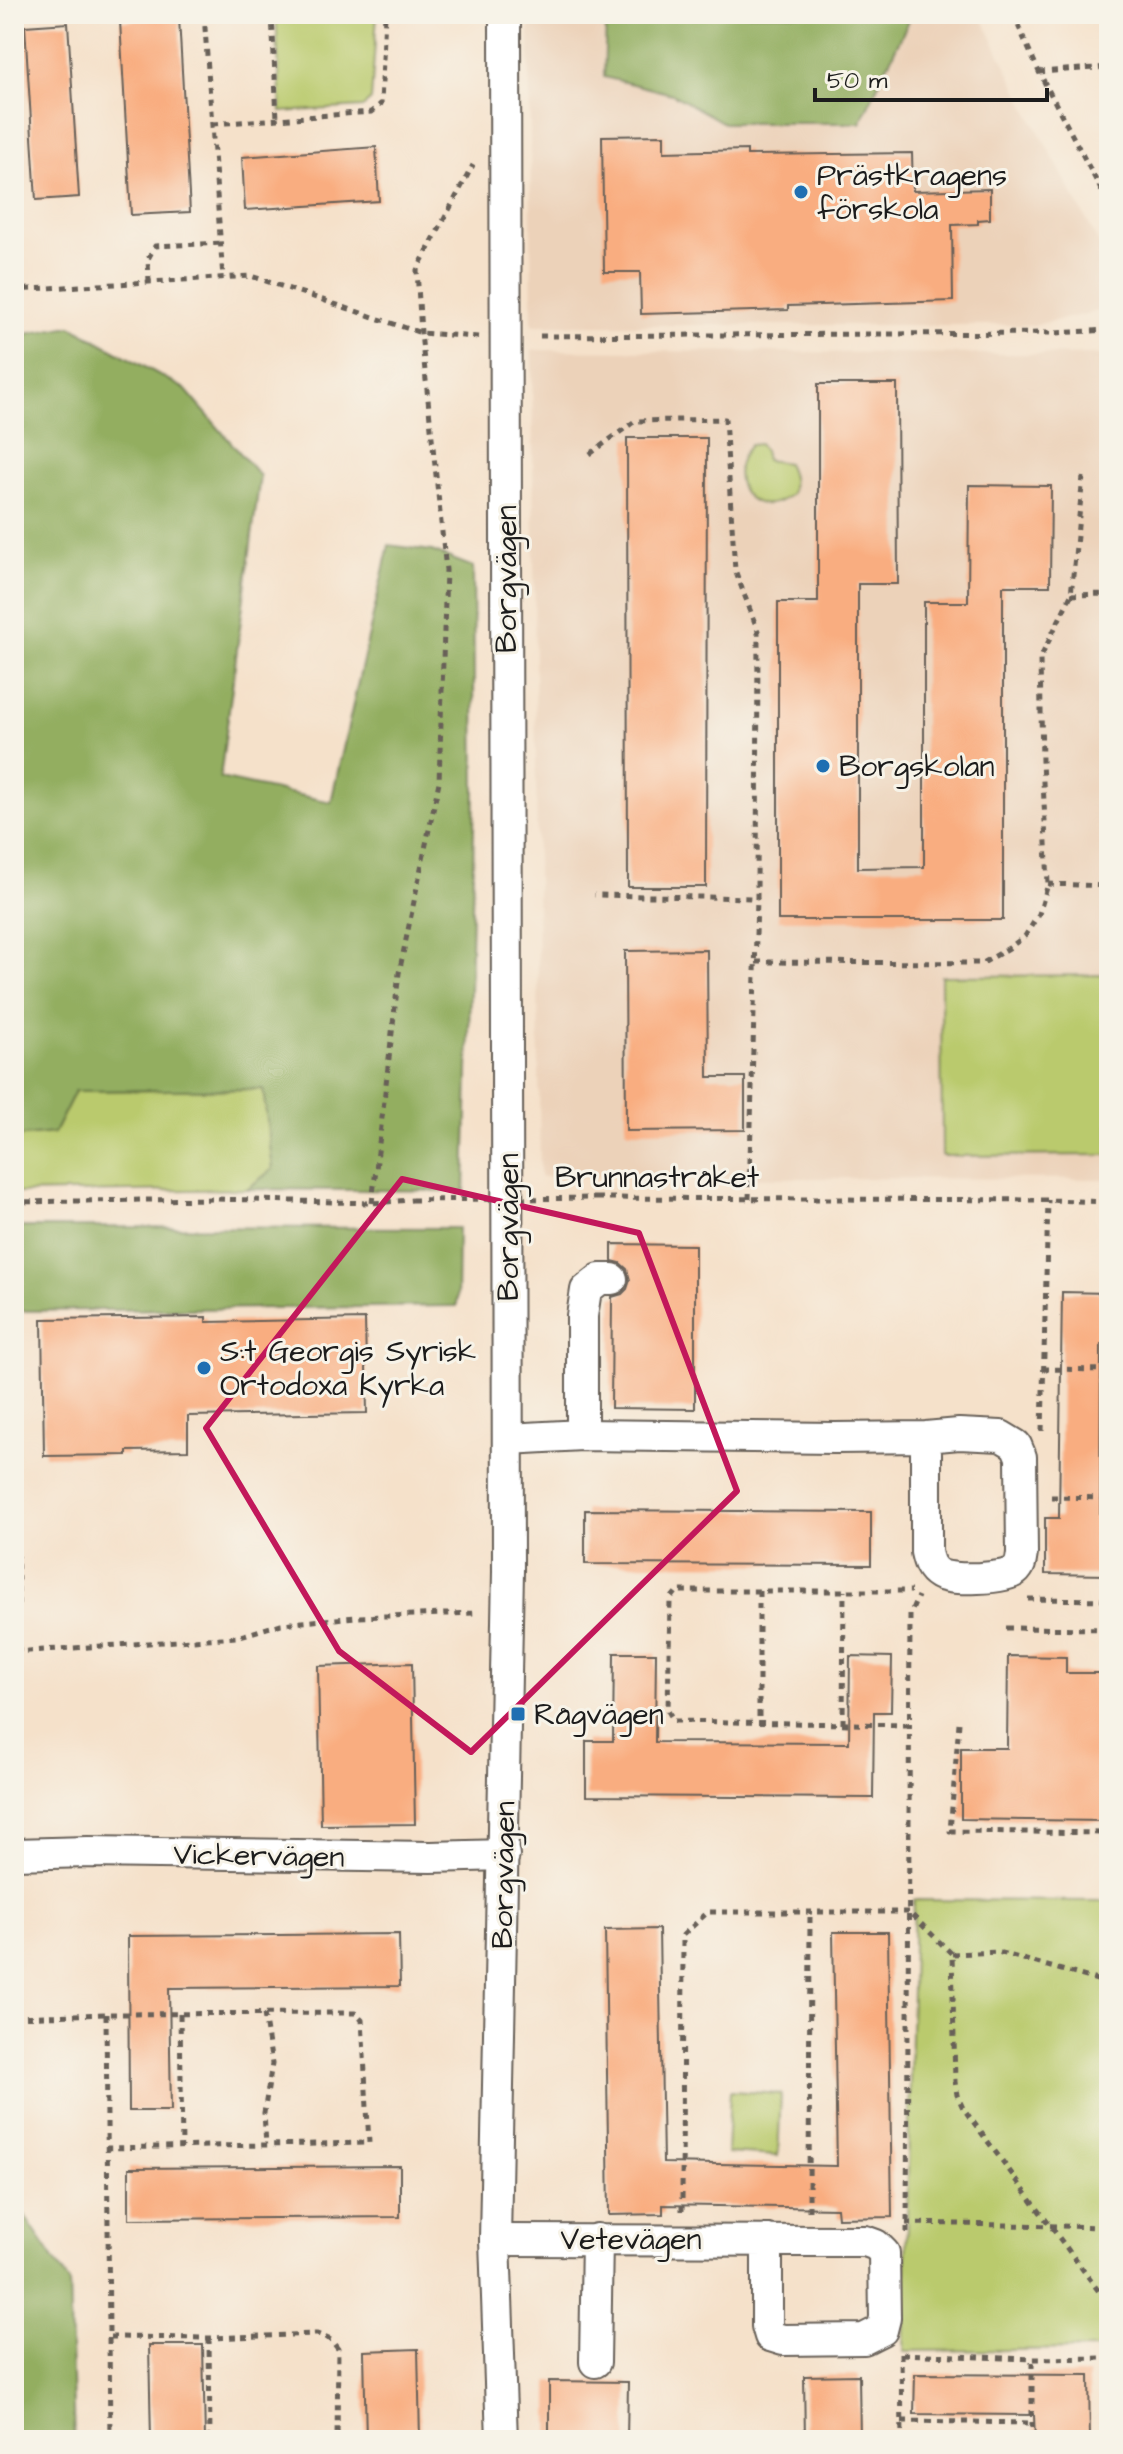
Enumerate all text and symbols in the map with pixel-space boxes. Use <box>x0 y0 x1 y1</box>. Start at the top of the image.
scale bar <box>815 52 1047 102</box>
text: 50 m <box>827 64 888 98</box>
place label: Prästkragens förskola <box>817 155 1007 231</box>
marker: Prästkragens förskola <box>792 183 810 201</box>
street label: Borgvägen <box>486 505 529 653</box>
place label: Borgskolan <box>839 746 995 789</box>
marker: Borgskolan <box>814 757 832 775</box>
street label: Borgvägen <box>488 1153 531 1301</box>
street label: Brunnastråket <box>555 1157 759 1199</box>
place label: S:t Georgis Syrisk Ortodoxa Kyrka <box>220 1331 476 1408</box>
marker: S:t Georgis Syrisk Ortodoxa Kyrka <box>195 1359 213 1377</box>
place label: Rågvägen <box>534 1694 664 1737</box>
marker: Rågvägen <box>509 1705 527 1723</box>
street label: Borgvägen <box>482 1801 527 1949</box>
street label: Vickervägen <box>173 1834 345 1879</box>
street label: Vetevägen <box>561 2219 701 2262</box>

